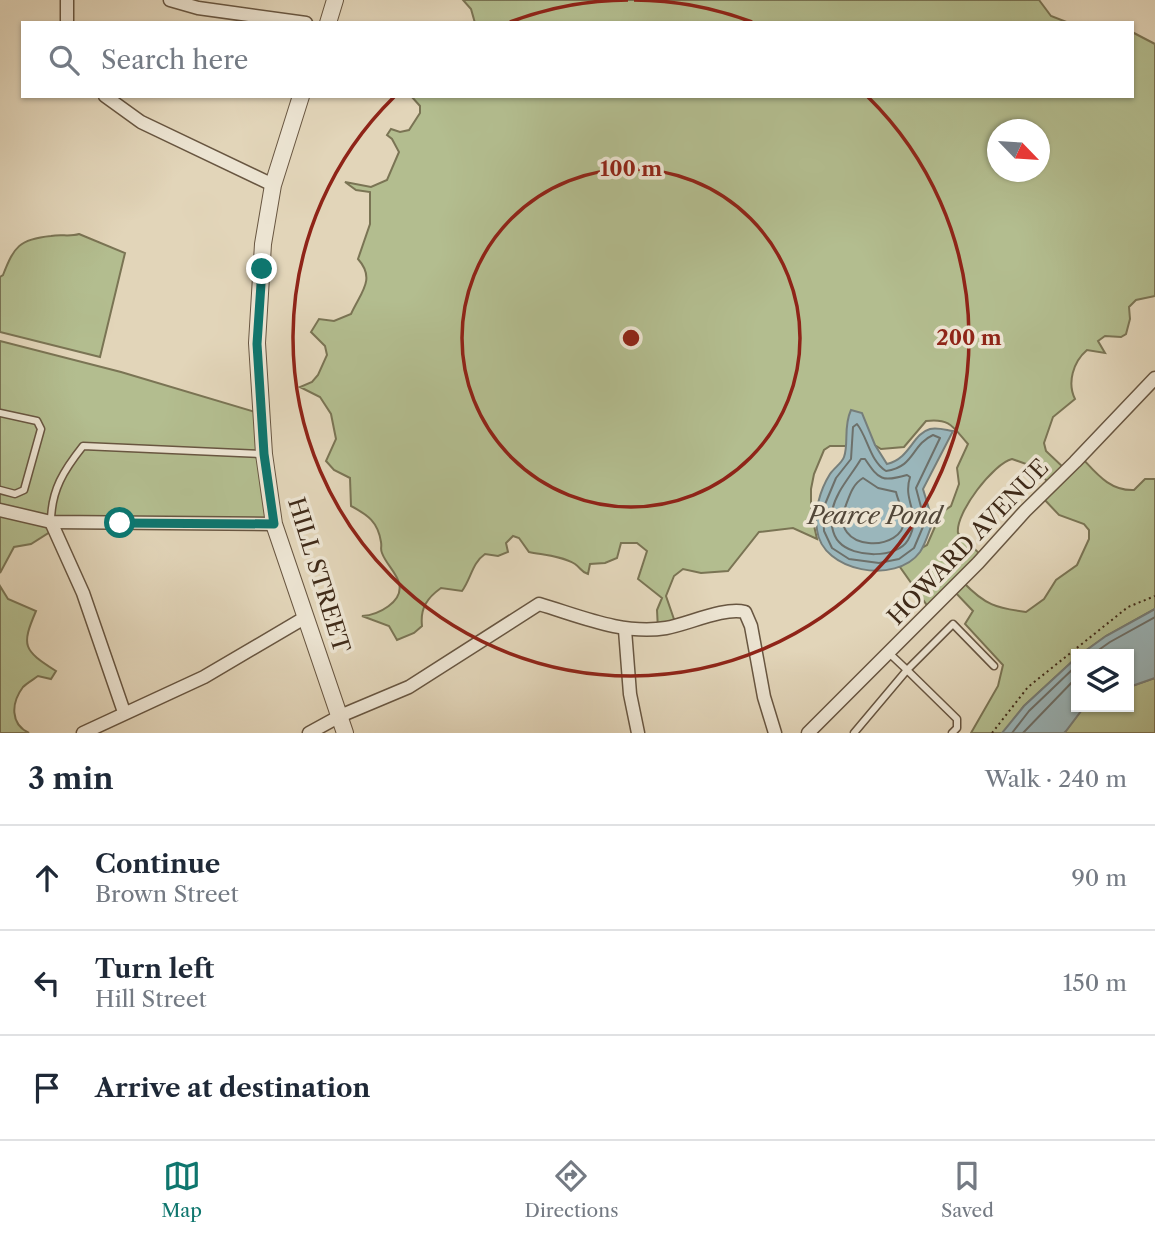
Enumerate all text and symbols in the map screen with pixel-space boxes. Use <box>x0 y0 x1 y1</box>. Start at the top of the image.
search box <box>21 21 1134 98</box>
icon: search <box>45 41 83 79</box>
text: Search here <box>101 44 248 76</box>
north arrow <box>987 119 1050 182</box>
text: 100 m <box>600 156 662 181</box>
route end <box>246 253 277 284</box>
text: 200 m <box>936 325 1002 350</box>
centre of rings <box>619 326 643 350</box>
street label: HOWARD AVENUE <box>882 453 1054 631</box>
street label: HILL STREET <box>282 494 356 657</box>
water label: Pearce Pond <box>806 501 945 530</box>
route start <box>104 507 135 538</box>
map controls <box>1071 649 1134 712</box>
button: layers <box>1071 649 1134 712</box>
text: 3 min <box>28 760 114 797</box>
text: Walk · 240 m <box>985 765 1127 793</box>
text: Continue <box>95 848 220 880</box>
icon: ahead <box>28 859 66 897</box>
text: 90 m <box>1071 864 1127 892</box>
text: Brown Street <box>95 880 239 908</box>
text: Turn left <box>95 953 214 985</box>
icon: left <box>28 964 66 1002</box>
text: 150 m <box>1063 969 1127 997</box>
text: Hill Street <box>95 985 207 1013</box>
icon: arrive <box>28 1069 66 1107</box>
text: Arrive at destination <box>95 1072 370 1104</box>
tab: Map <box>161 1157 202 1222</box>
tab: Directions <box>525 1157 618 1222</box>
tab: Saved <box>941 1157 994 1222</box>

